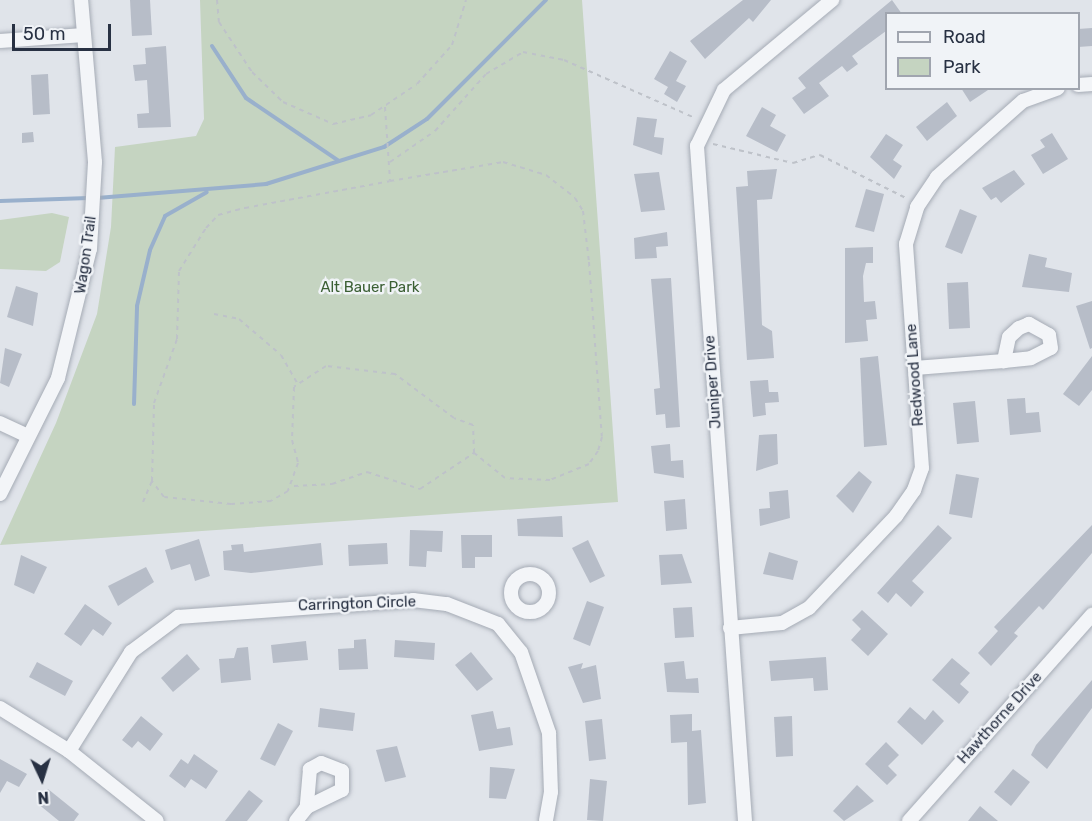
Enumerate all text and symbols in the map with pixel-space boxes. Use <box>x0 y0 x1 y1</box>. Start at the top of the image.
scale bar <box>15 12 114 50</box>
legend <box>885 12 1080 90</box>
text: 50 m <box>23 23 66 45</box>
text: Road <box>943 26 986 48</box>
text: Park <box>943 56 980 78</box>
street label: Wagon Trail <box>72 215 100 295</box>
park label: Alt Bauer Park <box>320 279 420 297</box>
street label: Redwood Lane <box>902 323 928 427</box>
street label: Juniper Drive <box>701 334 725 430</box>
street label: Carrington Circle <box>298 593 416 615</box>
street label: Hawthorne Drive <box>954 668 1046 768</box>
north arrow <box>12 749 72 809</box>
text: N <box>37 788 50 807</box>

